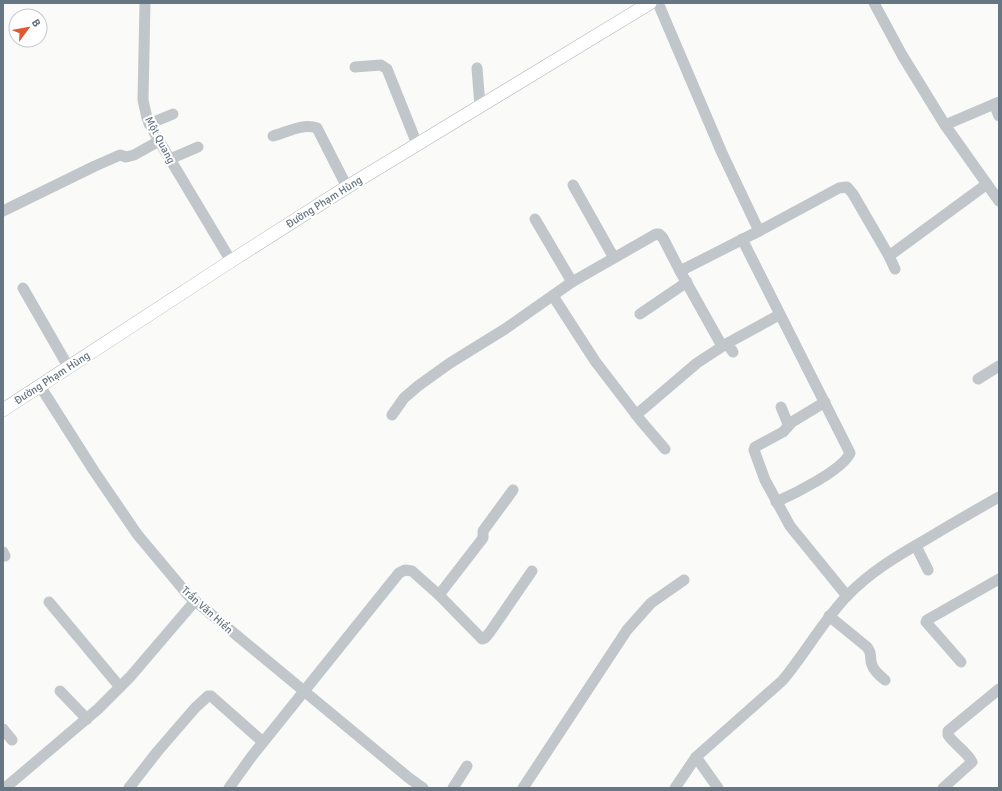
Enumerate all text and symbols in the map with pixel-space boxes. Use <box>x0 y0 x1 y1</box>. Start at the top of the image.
north arrow <box>8 8 48 48</box>
text: B <box>29 17 43 29</box>
street label: Một Quang <box>142 114 178 166</box>
street label: Đường Phạm Hùng <box>283 173 365 231</box>
street label: Đường Phạm Hùng <box>12 349 92 407</box>
street label: Trần Văn Hiển <box>179 583 236 636</box>

